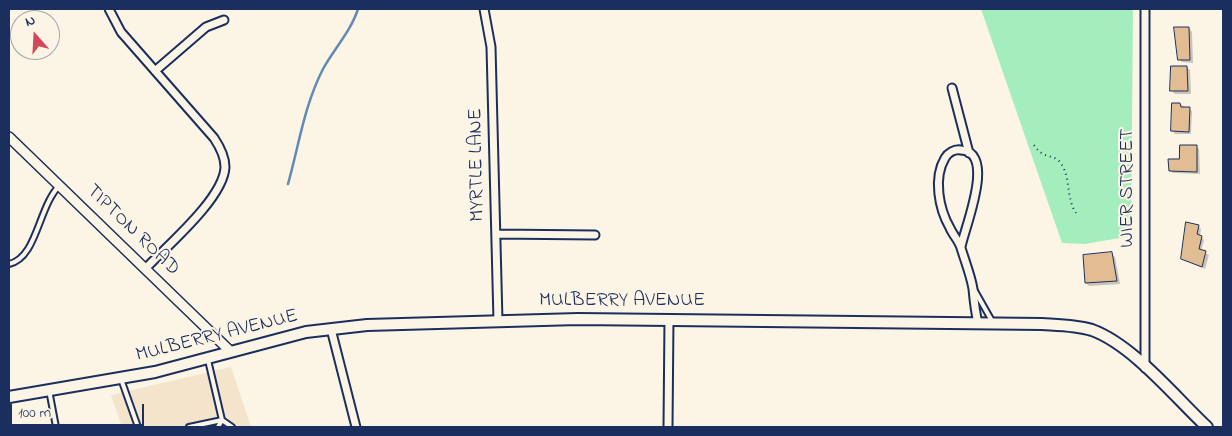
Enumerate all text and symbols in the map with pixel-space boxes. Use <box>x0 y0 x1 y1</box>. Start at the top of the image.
north arrow <box>10 10 60 60</box>
text: N <box>22 10 38 33</box>
street label: MYRTLE LANE <box>465 108 491 222</box>
street label: WIER STREET <box>1117 128 1141 248</box>
street label: TIPTON ROAD <box>80 180 184 282</box>
street label: MULBERRY AVENUE <box>539 290 705 314</box>
street label: MULBERRY AVENUE <box>133 305 301 369</box>
scale bar <box>12 394 146 426</box>
text: 100 m <box>18 402 51 424</box>

